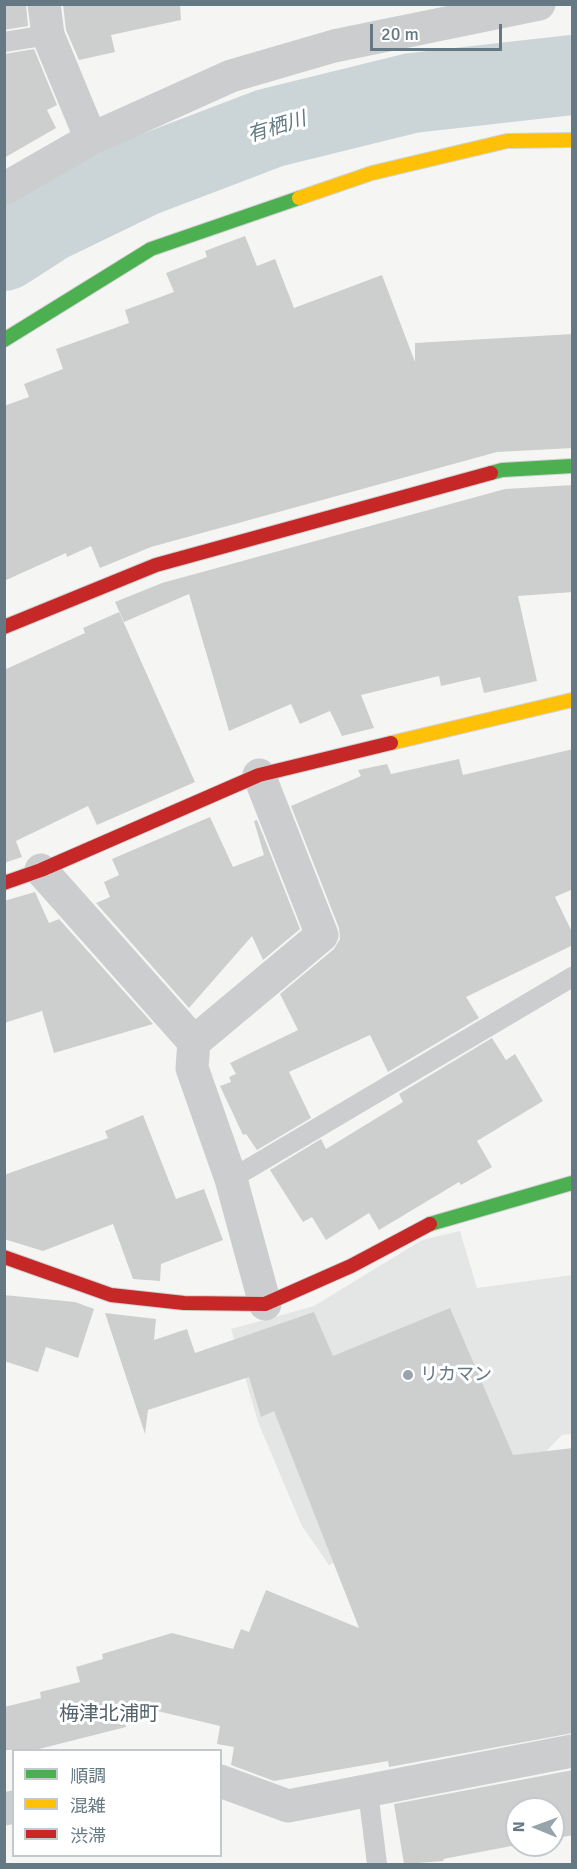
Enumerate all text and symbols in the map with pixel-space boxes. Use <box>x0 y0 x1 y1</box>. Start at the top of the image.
scale bar <box>373 12 505 50</box>
text: 20 m <box>381 23 419 45</box>
water label: 有栖川 <box>245 108 309 148</box>
place label: リカマン <box>420 1364 492 1386</box>
marker: リカマン <box>401 1368 415 1382</box>
district label: 梅津北浦町 <box>59 1703 159 1727</box>
legend <box>12 1749 222 1857</box>
text: 順調 <box>70 1765 106 1787</box>
text: 混雑 <box>70 1795 106 1817</box>
north arrow <box>505 1797 565 1857</box>
text: N <box>509 1821 529 1832</box>
text: 渋滞 <box>70 1825 106 1847</box>

